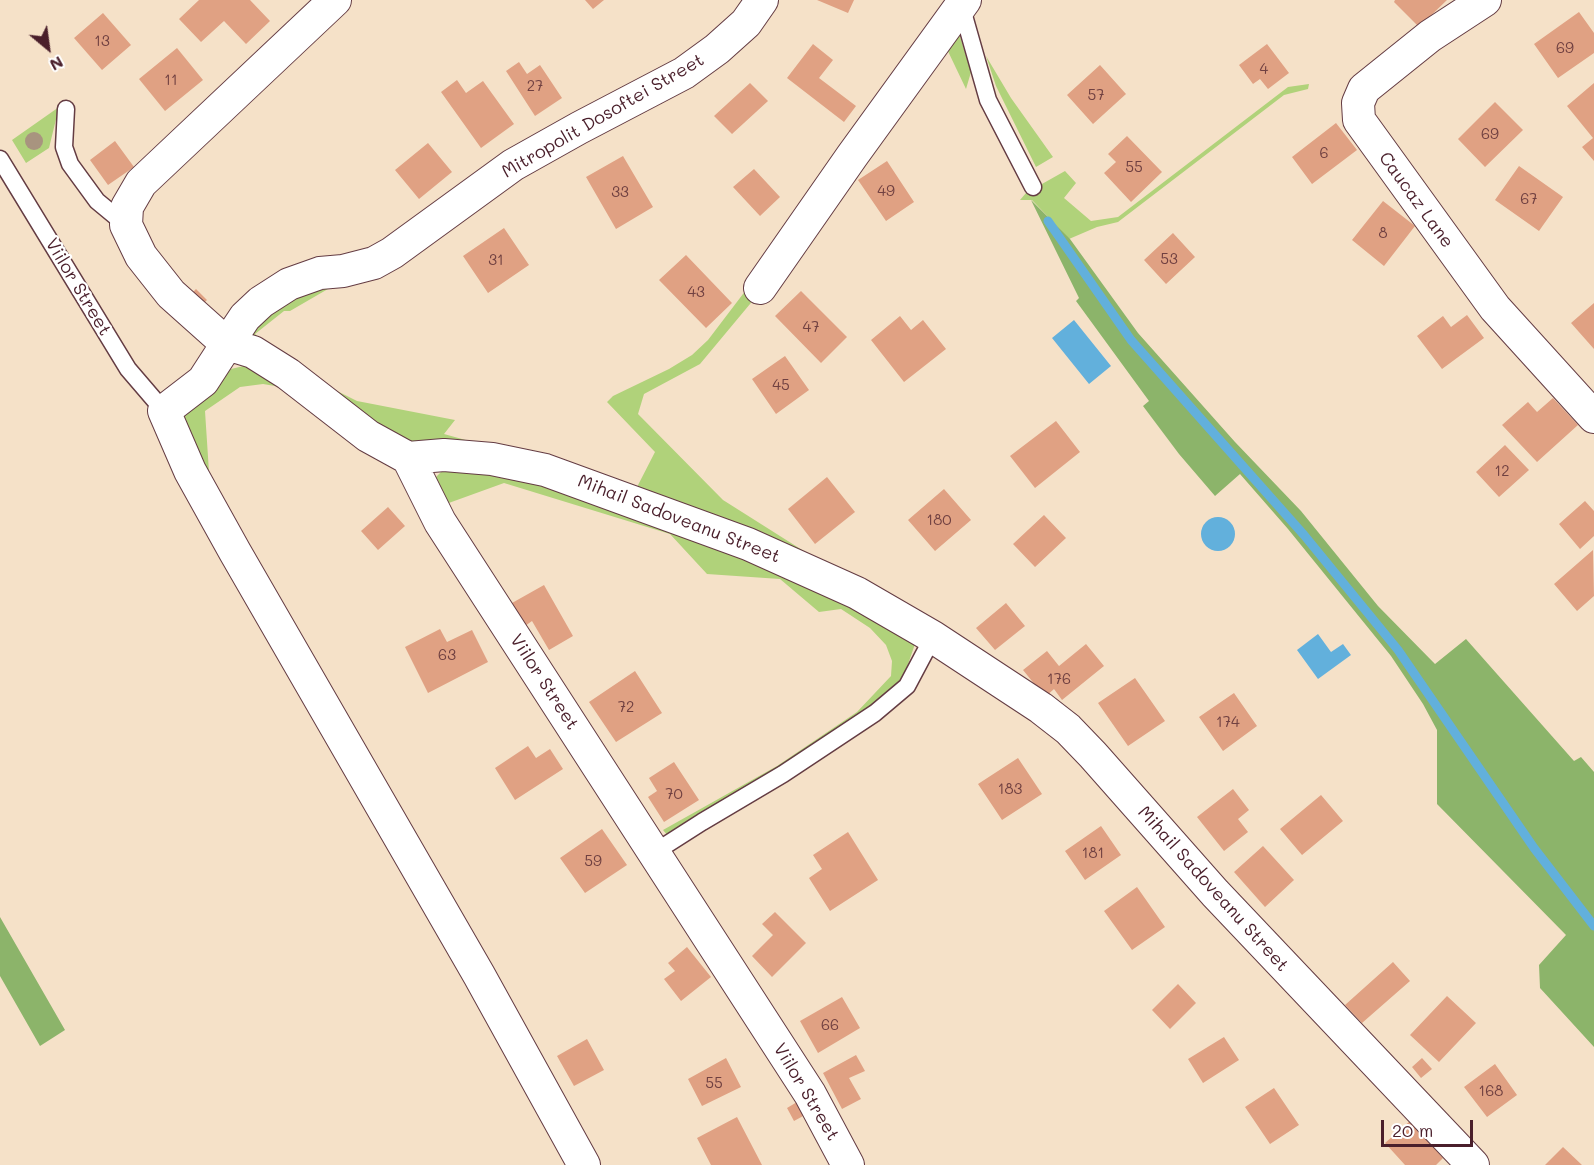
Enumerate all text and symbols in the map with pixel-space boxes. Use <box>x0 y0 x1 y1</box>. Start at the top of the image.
north arrow <box>18 18 78 78</box>
house number: 13 <box>94 32 110 50</box>
house number: 69 <box>1556 39 1574 57</box>
street label: Mitropolit Dosoftei Street <box>498 49 708 183</box>
text: N <box>47 52 67 76</box>
house number: 4 <box>1260 60 1268 78</box>
house number: 11 <box>164 71 178 89</box>
house number: 27 <box>527 77 543 95</box>
house number: 57 <box>1087 86 1105 104</box>
house number: 69 <box>1481 125 1499 143</box>
house number: 6 <box>1319 144 1329 162</box>
street label: Caucaz Lane <box>1374 148 1458 252</box>
house number: 55 <box>1125 158 1143 176</box>
house number: 49 <box>877 182 895 200</box>
house number: 33 <box>611 183 629 201</box>
house number: 67 <box>1520 190 1538 208</box>
house number: 8 <box>1378 224 1388 242</box>
street label: Viilor Street <box>40 234 116 340</box>
house number: 53 <box>1160 250 1178 268</box>
house number: 31 <box>488 251 504 269</box>
house number: 43 <box>687 283 705 301</box>
house number: 47 <box>802 318 820 336</box>
house number: 45 <box>772 376 790 394</box>
house number: 12 <box>1494 462 1510 480</box>
street label: Mihail Sadoveanu Street <box>575 470 783 568</box>
house number: 180 <box>926 511 952 529</box>
street label: Viilor Street <box>505 630 583 734</box>
house number: 63 <box>438 646 456 664</box>
house number: 176 <box>1047 670 1071 688</box>
house number: 72 <box>618 698 634 716</box>
house number: 174 <box>1216 713 1240 731</box>
house number: 183 <box>998 780 1022 798</box>
house number: 70 <box>665 785 683 803</box>
street label: Mihail Sadoveanu Street <box>1133 802 1293 976</box>
house number: 181 <box>1082 844 1104 862</box>
house number: 59 <box>584 852 602 870</box>
house number: 66 <box>821 1016 839 1034</box>
street label: Viilor Street <box>768 1039 844 1145</box>
house number: 55 <box>705 1074 723 1092</box>
house number: 168 <box>1479 1082 1503 1100</box>
scale bar <box>1384 1108 1476 1146</box>
text: 20 m <box>1392 1118 1433 1142</box>

